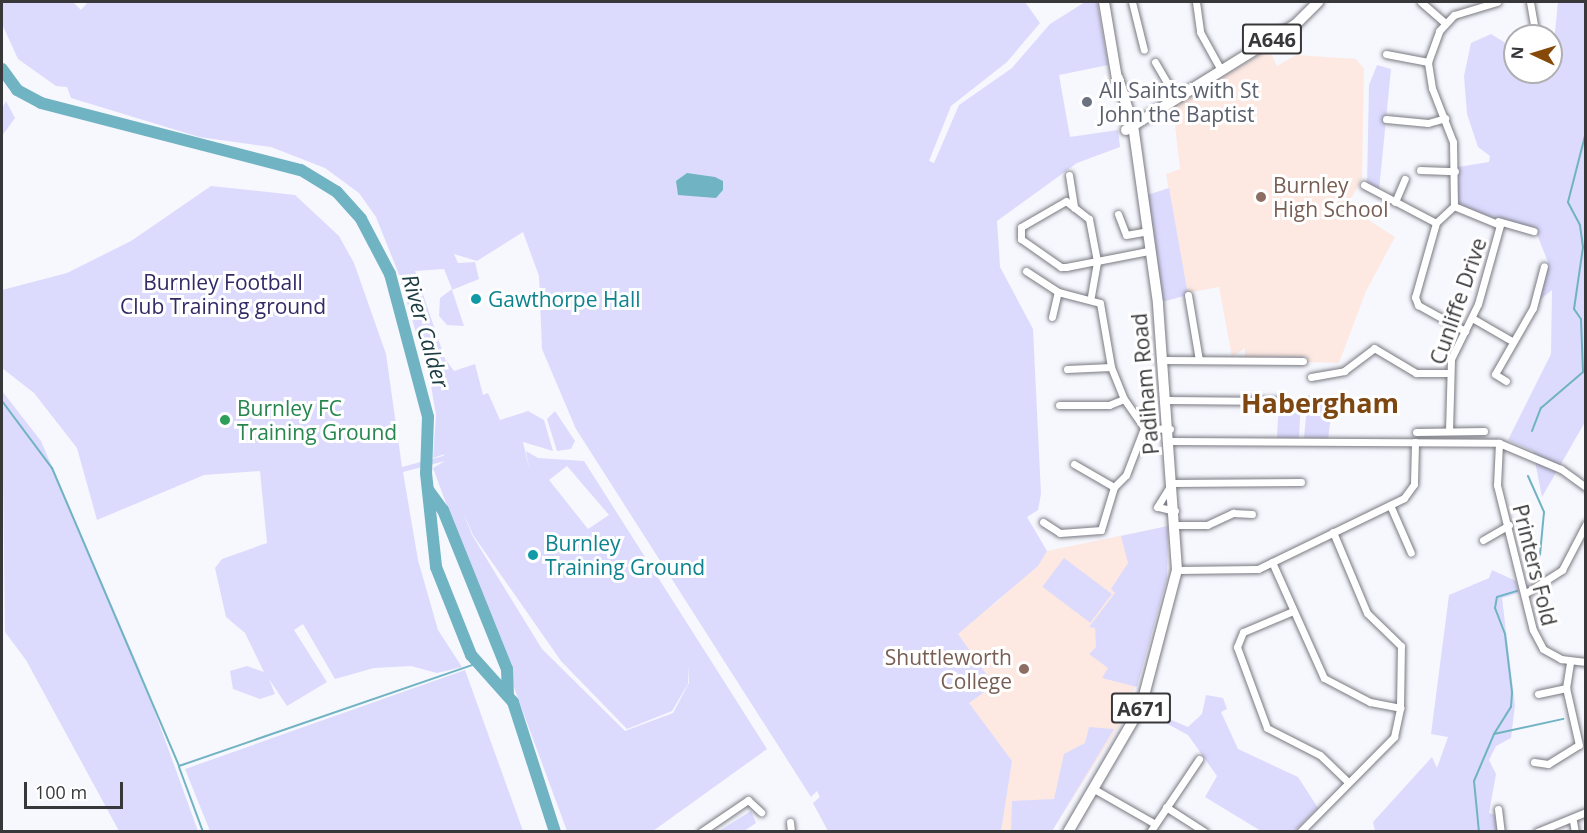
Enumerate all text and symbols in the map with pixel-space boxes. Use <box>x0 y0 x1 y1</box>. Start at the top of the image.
road number: A646 <box>1240 22 1304 56</box>
north arrow <box>1503 24 1563 84</box>
text: N <box>1506 46 1528 60</box>
place label: All Saints with St John the Baptist <box>1099 77 1259 127</box>
marker: All Saints with St John the Baptist <box>1080 95 1094 109</box>
place label: Burnley High School <box>1273 172 1389 222</box>
marker: Burnley High School <box>1254 190 1268 204</box>
street label: Cunliffe Drive <box>1425 234 1491 368</box>
park label: Burnley Football Club Training ground <box>120 269 326 319</box>
water label: River Calder <box>397 271 455 391</box>
place label: Gawthorpe Hall <box>488 286 641 312</box>
marker: Gawthorpe Hall <box>469 292 483 306</box>
street label: Padiham Road <box>1126 312 1164 456</box>
district label: Habergham <box>1241 387 1399 419</box>
place label: Burnley FC Training Ground <box>237 395 397 445</box>
marker: Burnley FC Training Ground <box>218 413 232 427</box>
street label: Printers Fold <box>1508 502 1562 628</box>
place label: Burnley Training Ground <box>545 530 705 580</box>
marker: Burnley Training Ground <box>526 548 540 562</box>
place label: Shuttleworth College <box>885 644 1012 694</box>
marker: Shuttleworth College <box>1017 662 1031 676</box>
road number: A671 <box>1110 691 1172 725</box>
scale bar <box>27 770 126 808</box>
text: 100 m <box>35 780 87 804</box>

